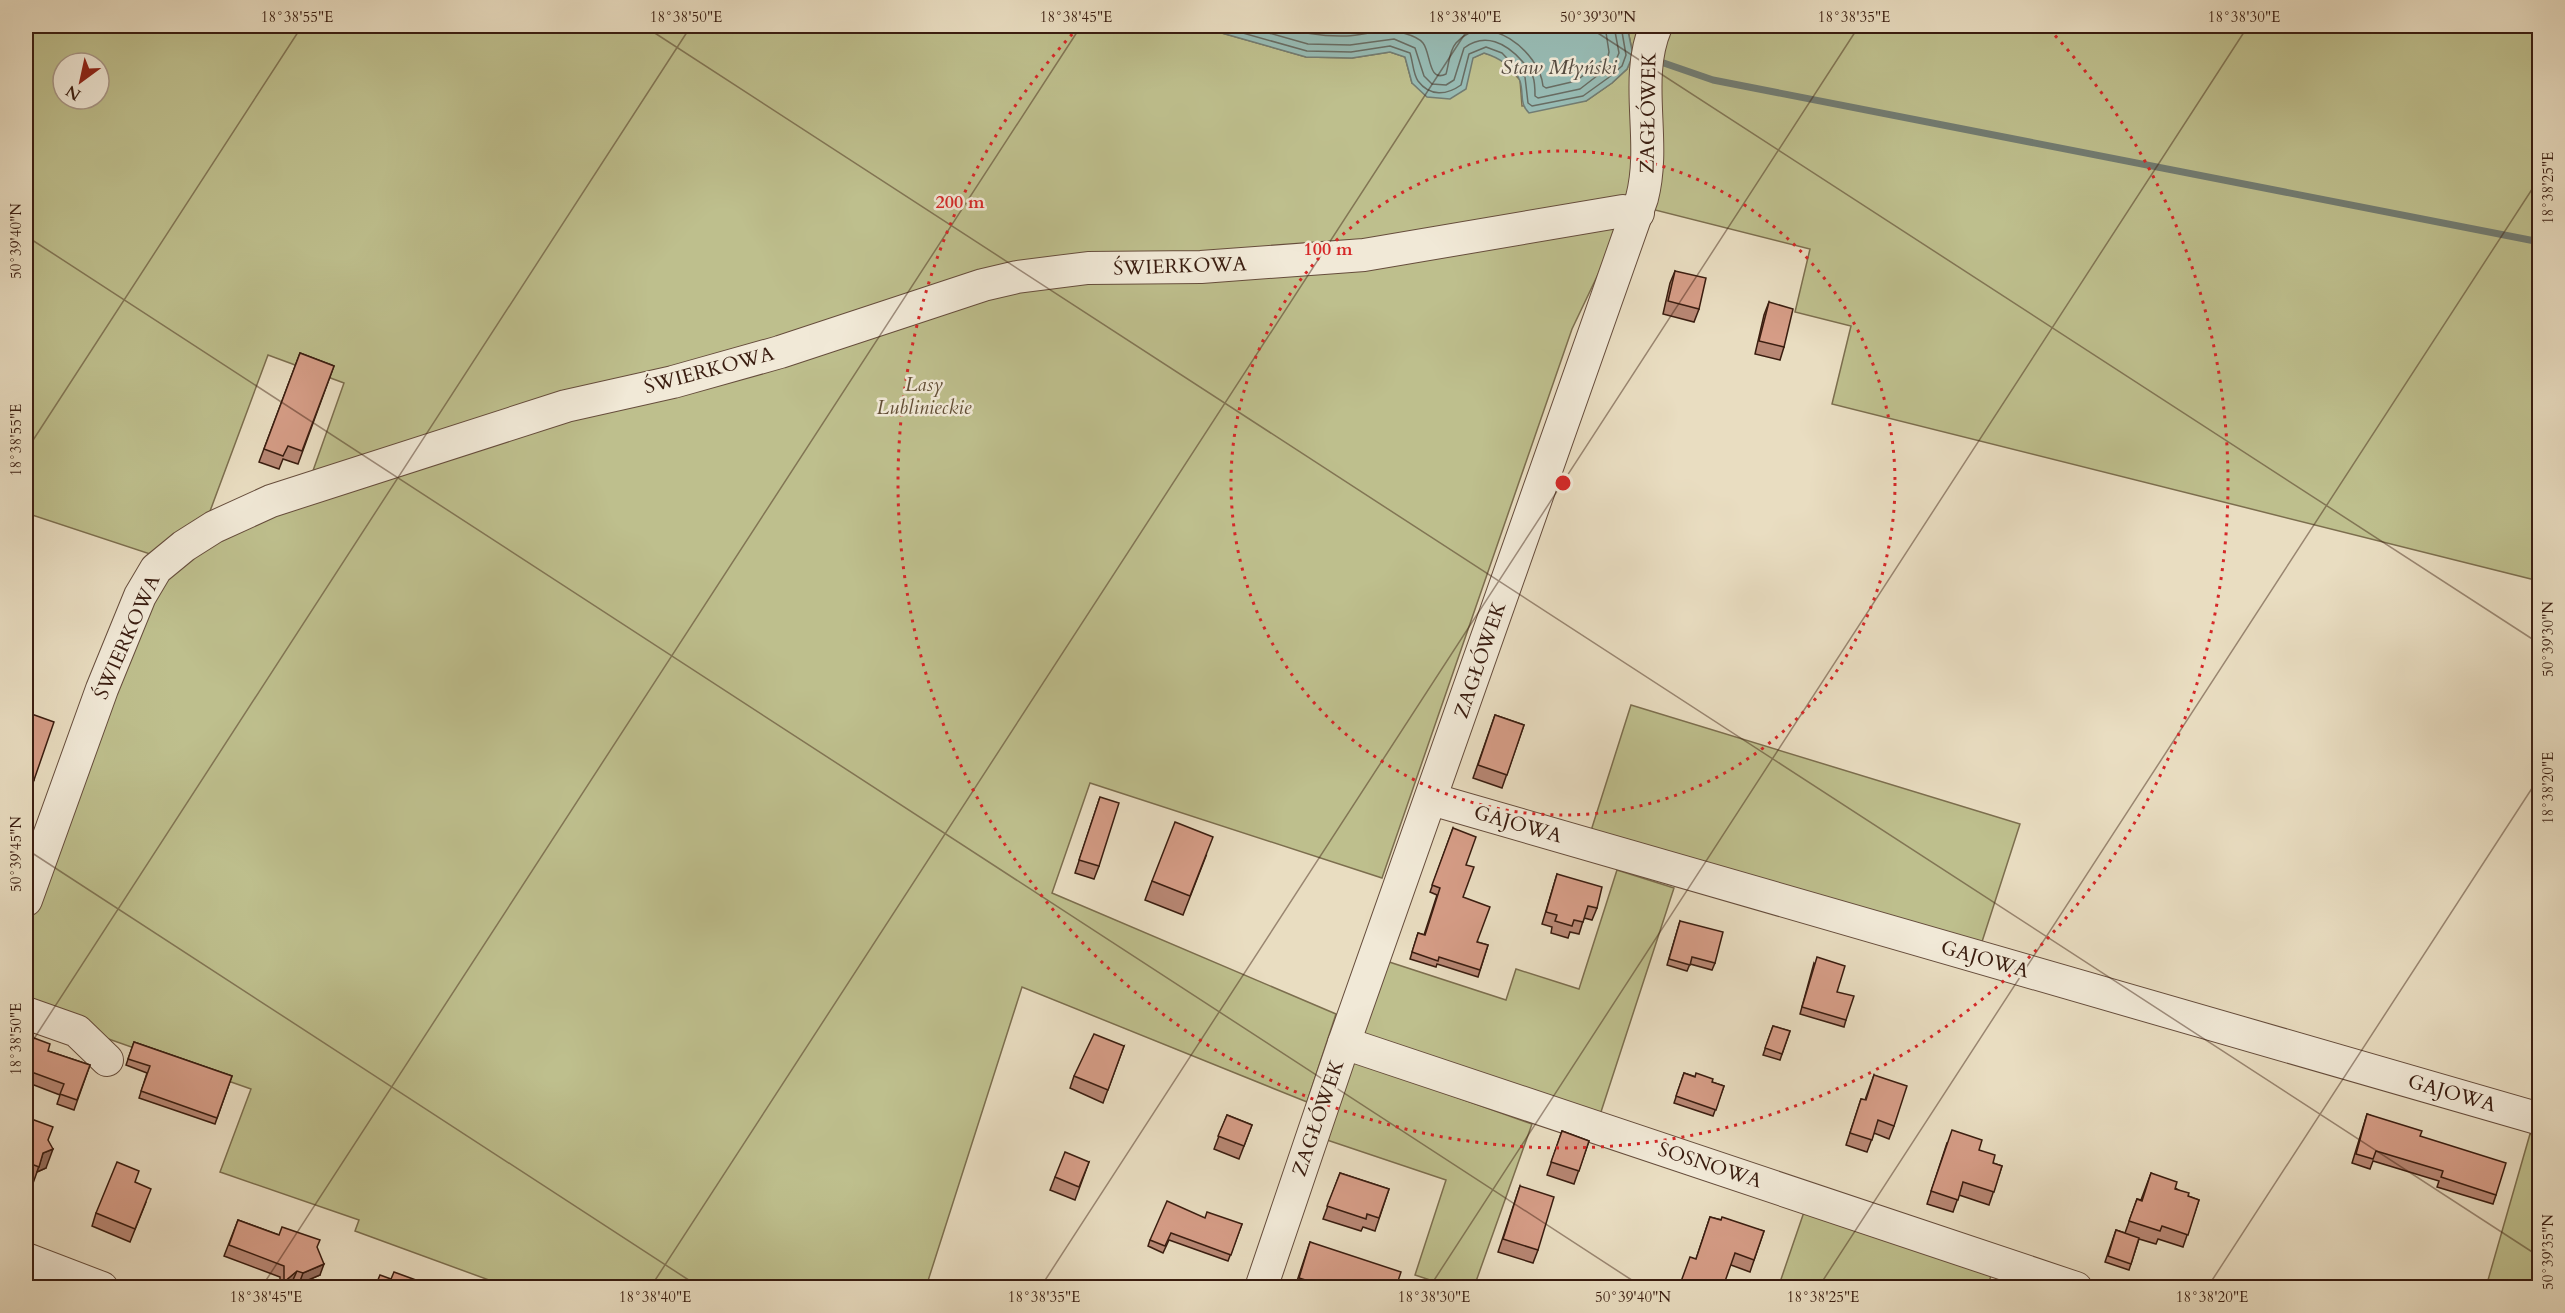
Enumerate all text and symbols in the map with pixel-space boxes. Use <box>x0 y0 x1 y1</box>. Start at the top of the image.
text: 18°38'55"E <box>261 7 333 27</box>
text: 18°38'50"E <box>650 7 722 27</box>
text: 18°38'45"E <box>1040 7 1112 27</box>
text: 18°38'40"E <box>1429 7 1501 27</box>
text: 50°39'30"N <box>1560 7 1636 27</box>
text: 18°38'35"E <box>1818 7 1890 27</box>
text: 18°38'30"E <box>2208 7 2280 27</box>
north arrow <box>51 51 111 111</box>
street label: ZAGŁÓWEK <box>1633 52 1663 174</box>
water label: Staw Młyński <box>1501 53 1617 82</box>
text: N <box>61 80 85 106</box>
text: 18°38'25"E <box>2538 152 2558 224</box>
text: 200 m <box>935 190 985 215</box>
text: 50°39'40"N <box>6 203 26 279</box>
text: 100 m <box>1303 237 1353 262</box>
street label: ŚWIERKOWA <box>1113 250 1248 282</box>
street label: ŚWIERKOWA <box>641 339 778 400</box>
park label: Lasy Lublinieckie <box>876 371 972 421</box>
text: 18°38'55"E <box>6 404 26 476</box>
centre of rings <box>1553 473 1573 493</box>
street label: ŚWIERKOWA <box>87 570 167 704</box>
street label: ZAGŁÓWEK <box>1447 598 1513 722</box>
text: 50°39'30"N <box>2538 601 2558 677</box>
text: 18°38'20"E <box>2538 752 2558 824</box>
street label: GAJOWA <box>1471 799 1566 850</box>
text: 50°39'45"N <box>6 816 26 892</box>
street label: GAJOWA <box>1938 934 2033 985</box>
text: 18°38'50"E <box>6 1003 26 1075</box>
street label: ZAGŁÓWEK <box>1285 1056 1351 1180</box>
street label: GAJOWA <box>2405 1068 2500 1119</box>
street label: SOSNOWA <box>1654 1135 1766 1195</box>
text: 50°39'35"N <box>2538 1214 2558 1290</box>
text: 18°38'45"E <box>230 1287 302 1307</box>
text: 18°38'40"E <box>619 1287 691 1307</box>
text: 18°38'35"E <box>1008 1287 1080 1307</box>
text: 18°38'30"E <box>1398 1287 1470 1307</box>
text: 50°39'40"N <box>1595 1287 1671 1307</box>
text: 18°38'25"E <box>1787 1287 1859 1307</box>
text: 18°38'20"E <box>2176 1287 2248 1307</box>

